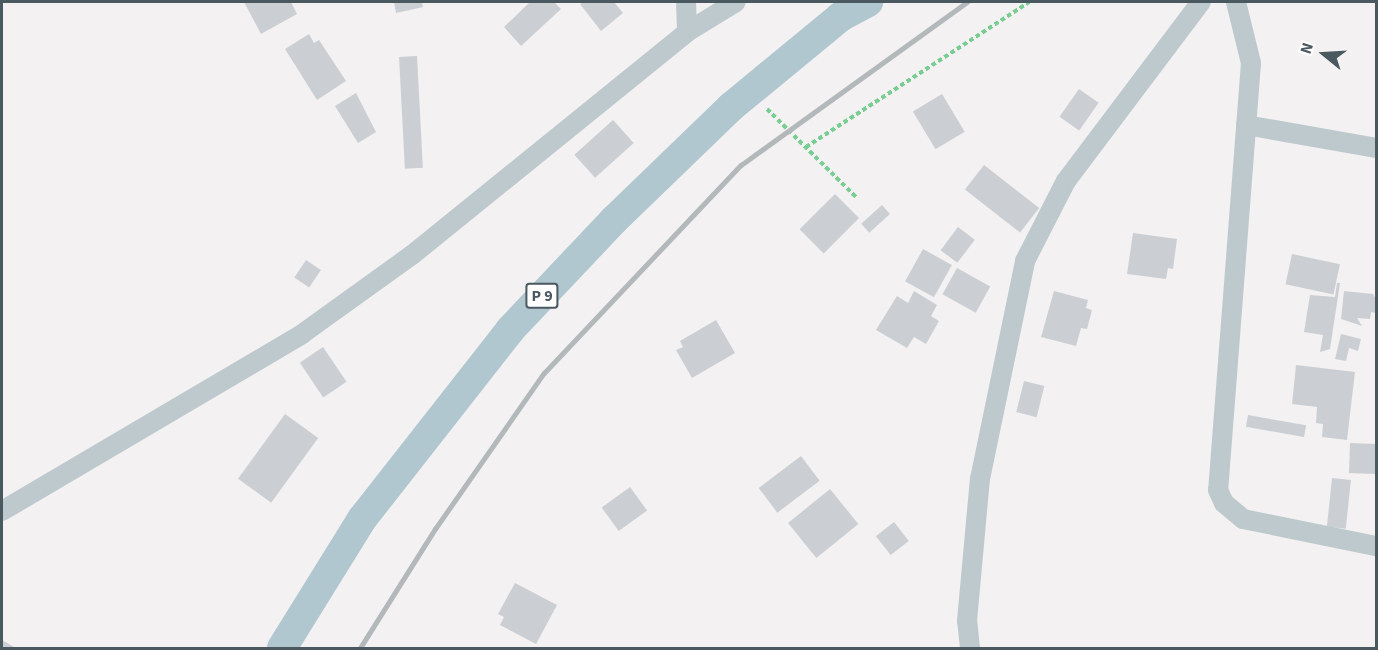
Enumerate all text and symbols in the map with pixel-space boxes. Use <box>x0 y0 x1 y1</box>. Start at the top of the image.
north arrow <box>1294 24 1354 84</box>
text: N <box>1295 40 1319 57</box>
road number: P 9 <box>524 283 560 309</box>

